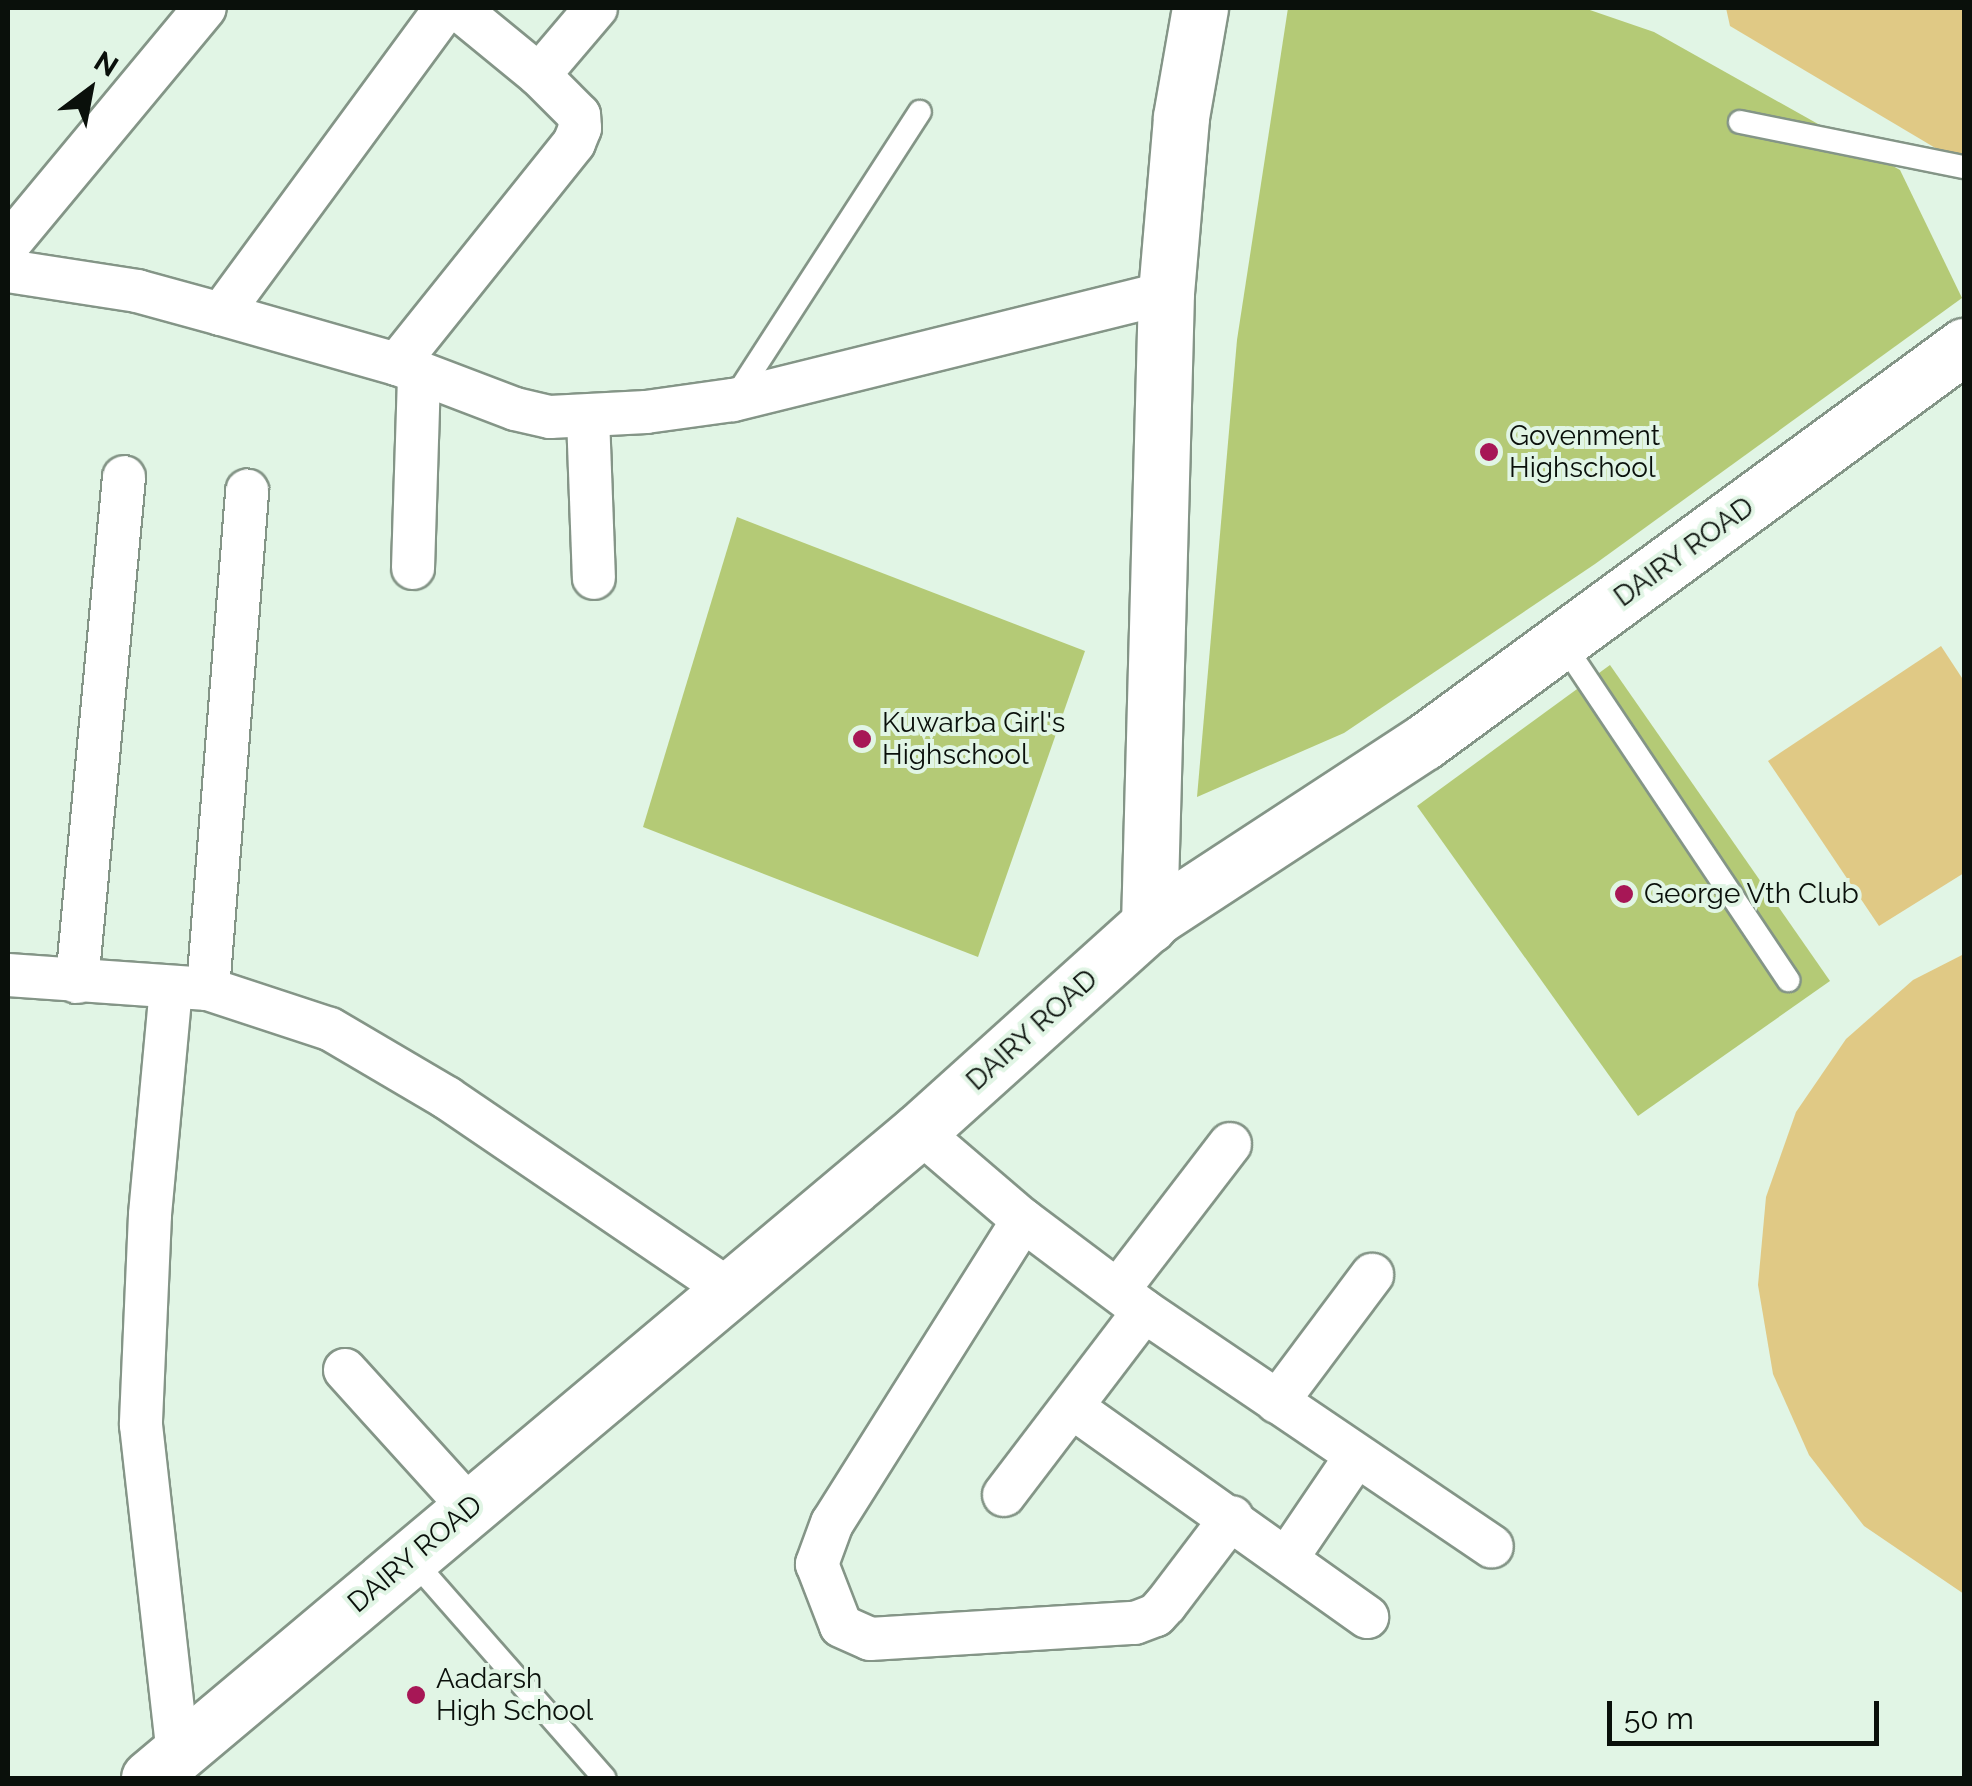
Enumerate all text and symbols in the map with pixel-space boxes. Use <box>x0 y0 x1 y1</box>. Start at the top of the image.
north arrow <box>40 40 140 140</box>
text: N <box>88 44 124 84</box>
place label: Govenment Highschool <box>1509 419 1660 485</box>
marker: Govenment Highschool <box>1478 441 1500 463</box>
street label: DAIRY ROAD <box>1607 490 1761 614</box>
place label: Kuwarba Girl's Highschool <box>882 706 1065 772</box>
marker: Kuwarba Girl's Highschool <box>851 728 873 750</box>
place label: George Vth Club <box>1644 877 1860 911</box>
marker: George Vth Club <box>1613 883 1635 905</box>
street label: DAIRY ROAD <box>959 962 1105 1098</box>
street label: DAIRY ROAD <box>341 1488 489 1620</box>
place label: Aadarsh High School <box>436 1662 593 1728</box>
scale bar <box>1612 1681 1884 1743</box>
marker: Aadarsh High School <box>405 1684 427 1706</box>
text: 50 m <box>1624 1701 1694 1736</box>

